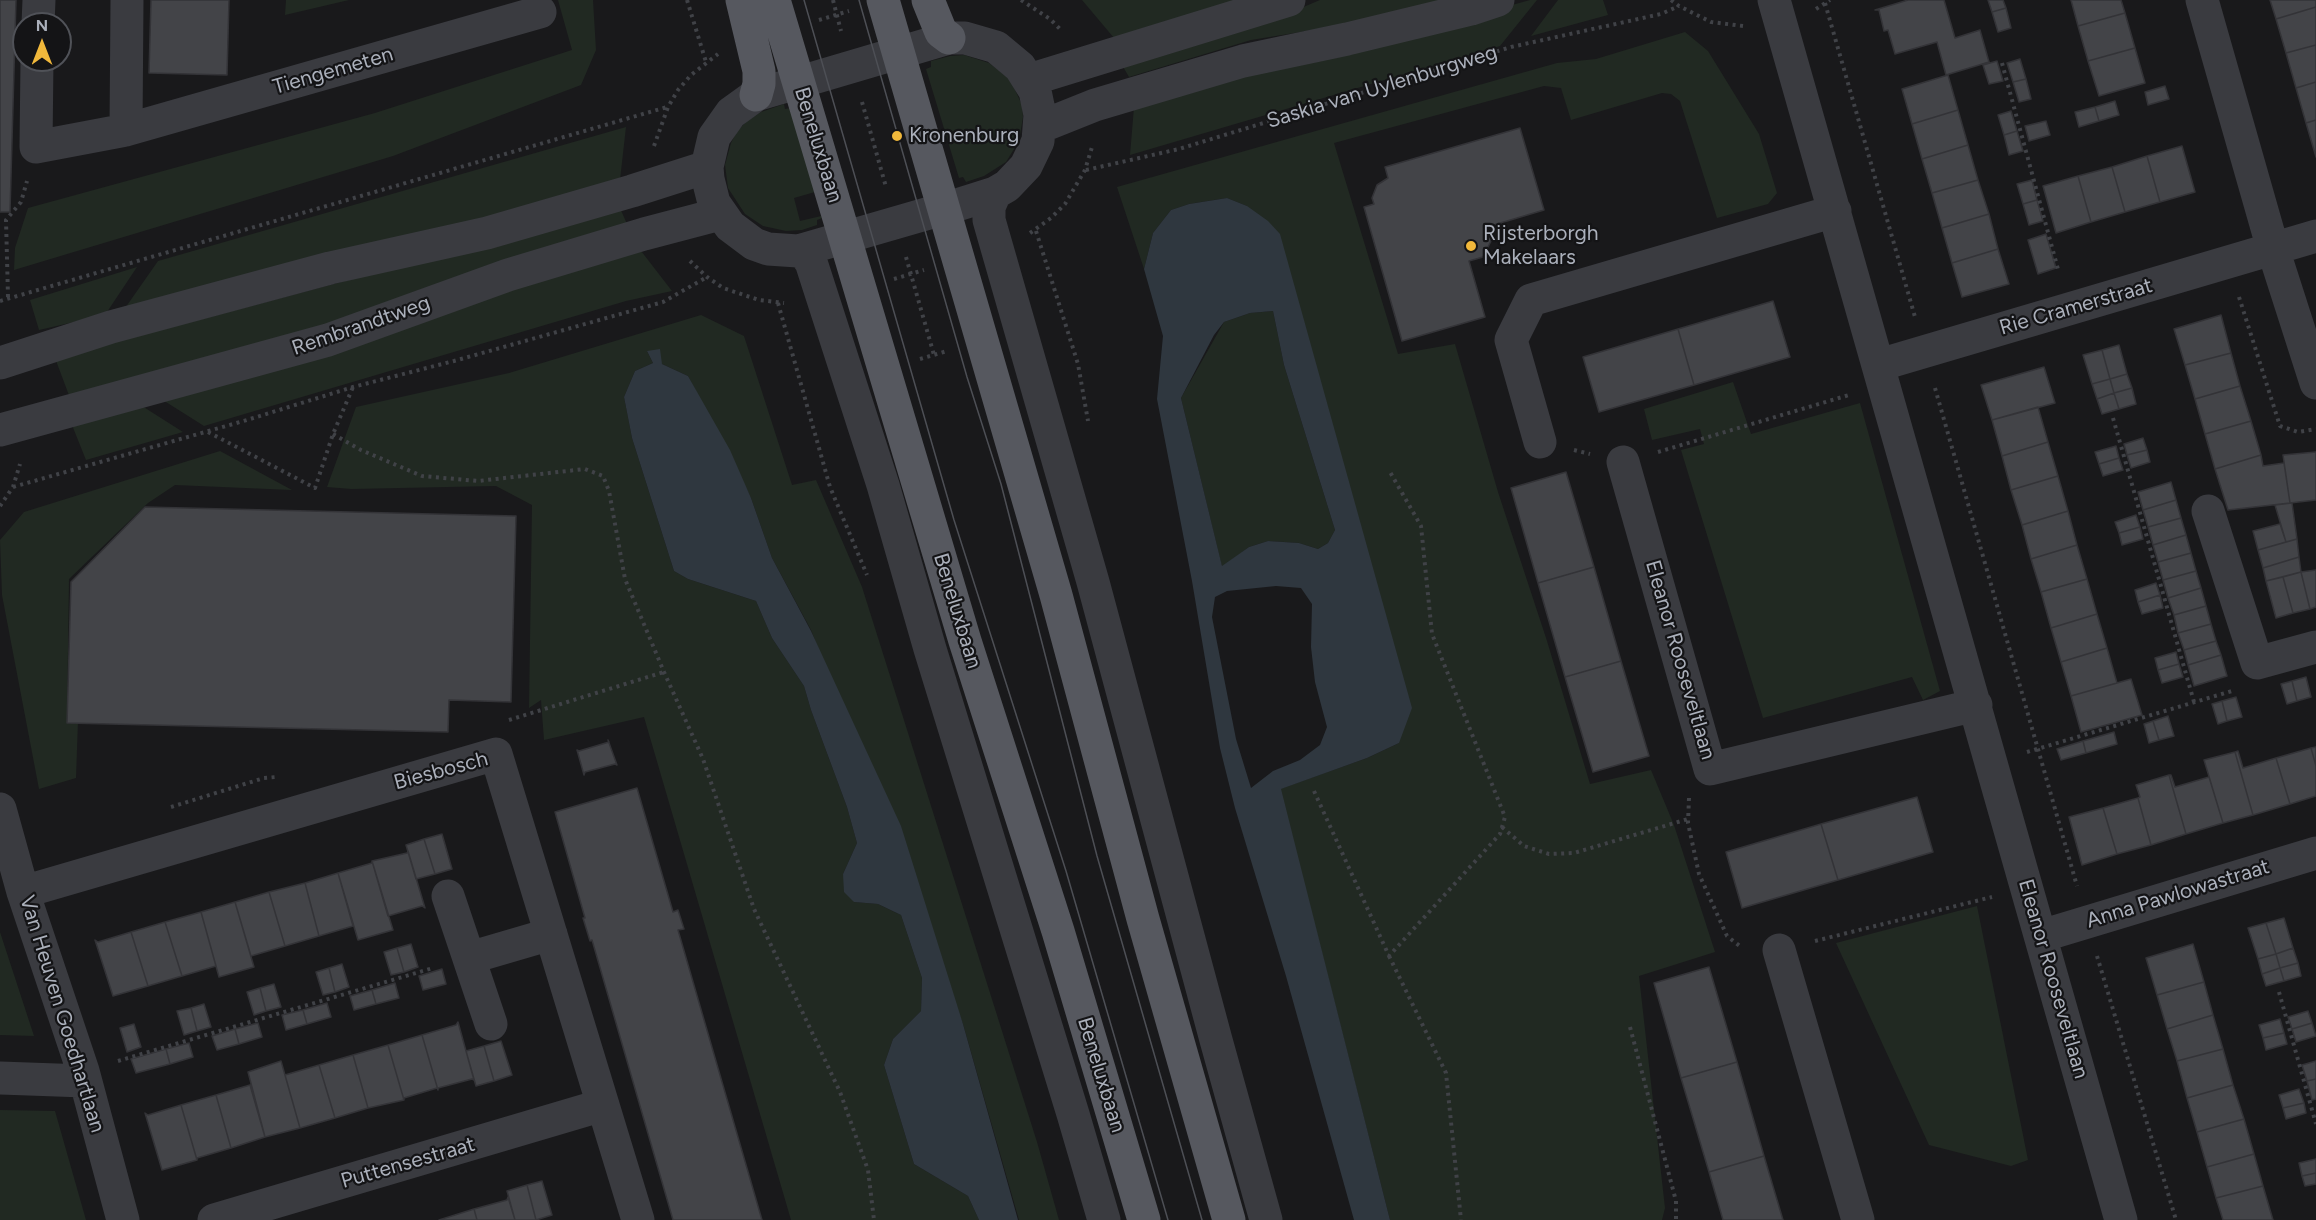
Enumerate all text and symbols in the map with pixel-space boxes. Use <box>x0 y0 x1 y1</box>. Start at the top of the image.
north arrow <box>12 12 72 72</box>
text: N <box>36 16 48 35</box>
street label: Saskia van Uylenburgweg <box>1264 40 1500 134</box>
street label: Tiengemeten <box>270 42 396 100</box>
street label: Beneluxbaan <box>789 84 847 206</box>
place label: Kronenburg <box>909 123 1019 149</box>
marker: Kronenburg <box>890 129 904 143</box>
place label: Rijsterborgh Makelaars <box>1483 221 1599 271</box>
marker: Rijsterborgh Makelaars <box>1464 239 1478 253</box>
street label: Rie Cramerstraat <box>1996 273 2156 341</box>
street label: Rembrandtweg <box>289 291 433 361</box>
street label: Beneluxbaan <box>928 550 986 672</box>
street label: Eleanor Rooseveltlaan <box>1639 557 1721 763</box>
street label: Biesbosch <box>391 746 491 796</box>
street label: Anna Pawlowastraat <box>2083 854 2273 934</box>
street label: Eleanor Rooseveltlaan <box>2012 876 2094 1082</box>
street label: Van Heuven Goedhartlaan <box>14 892 110 1136</box>
street label: Beneluxbaan <box>1072 1014 1130 1136</box>
street label: Puttensestraat <box>338 1132 478 1194</box>

